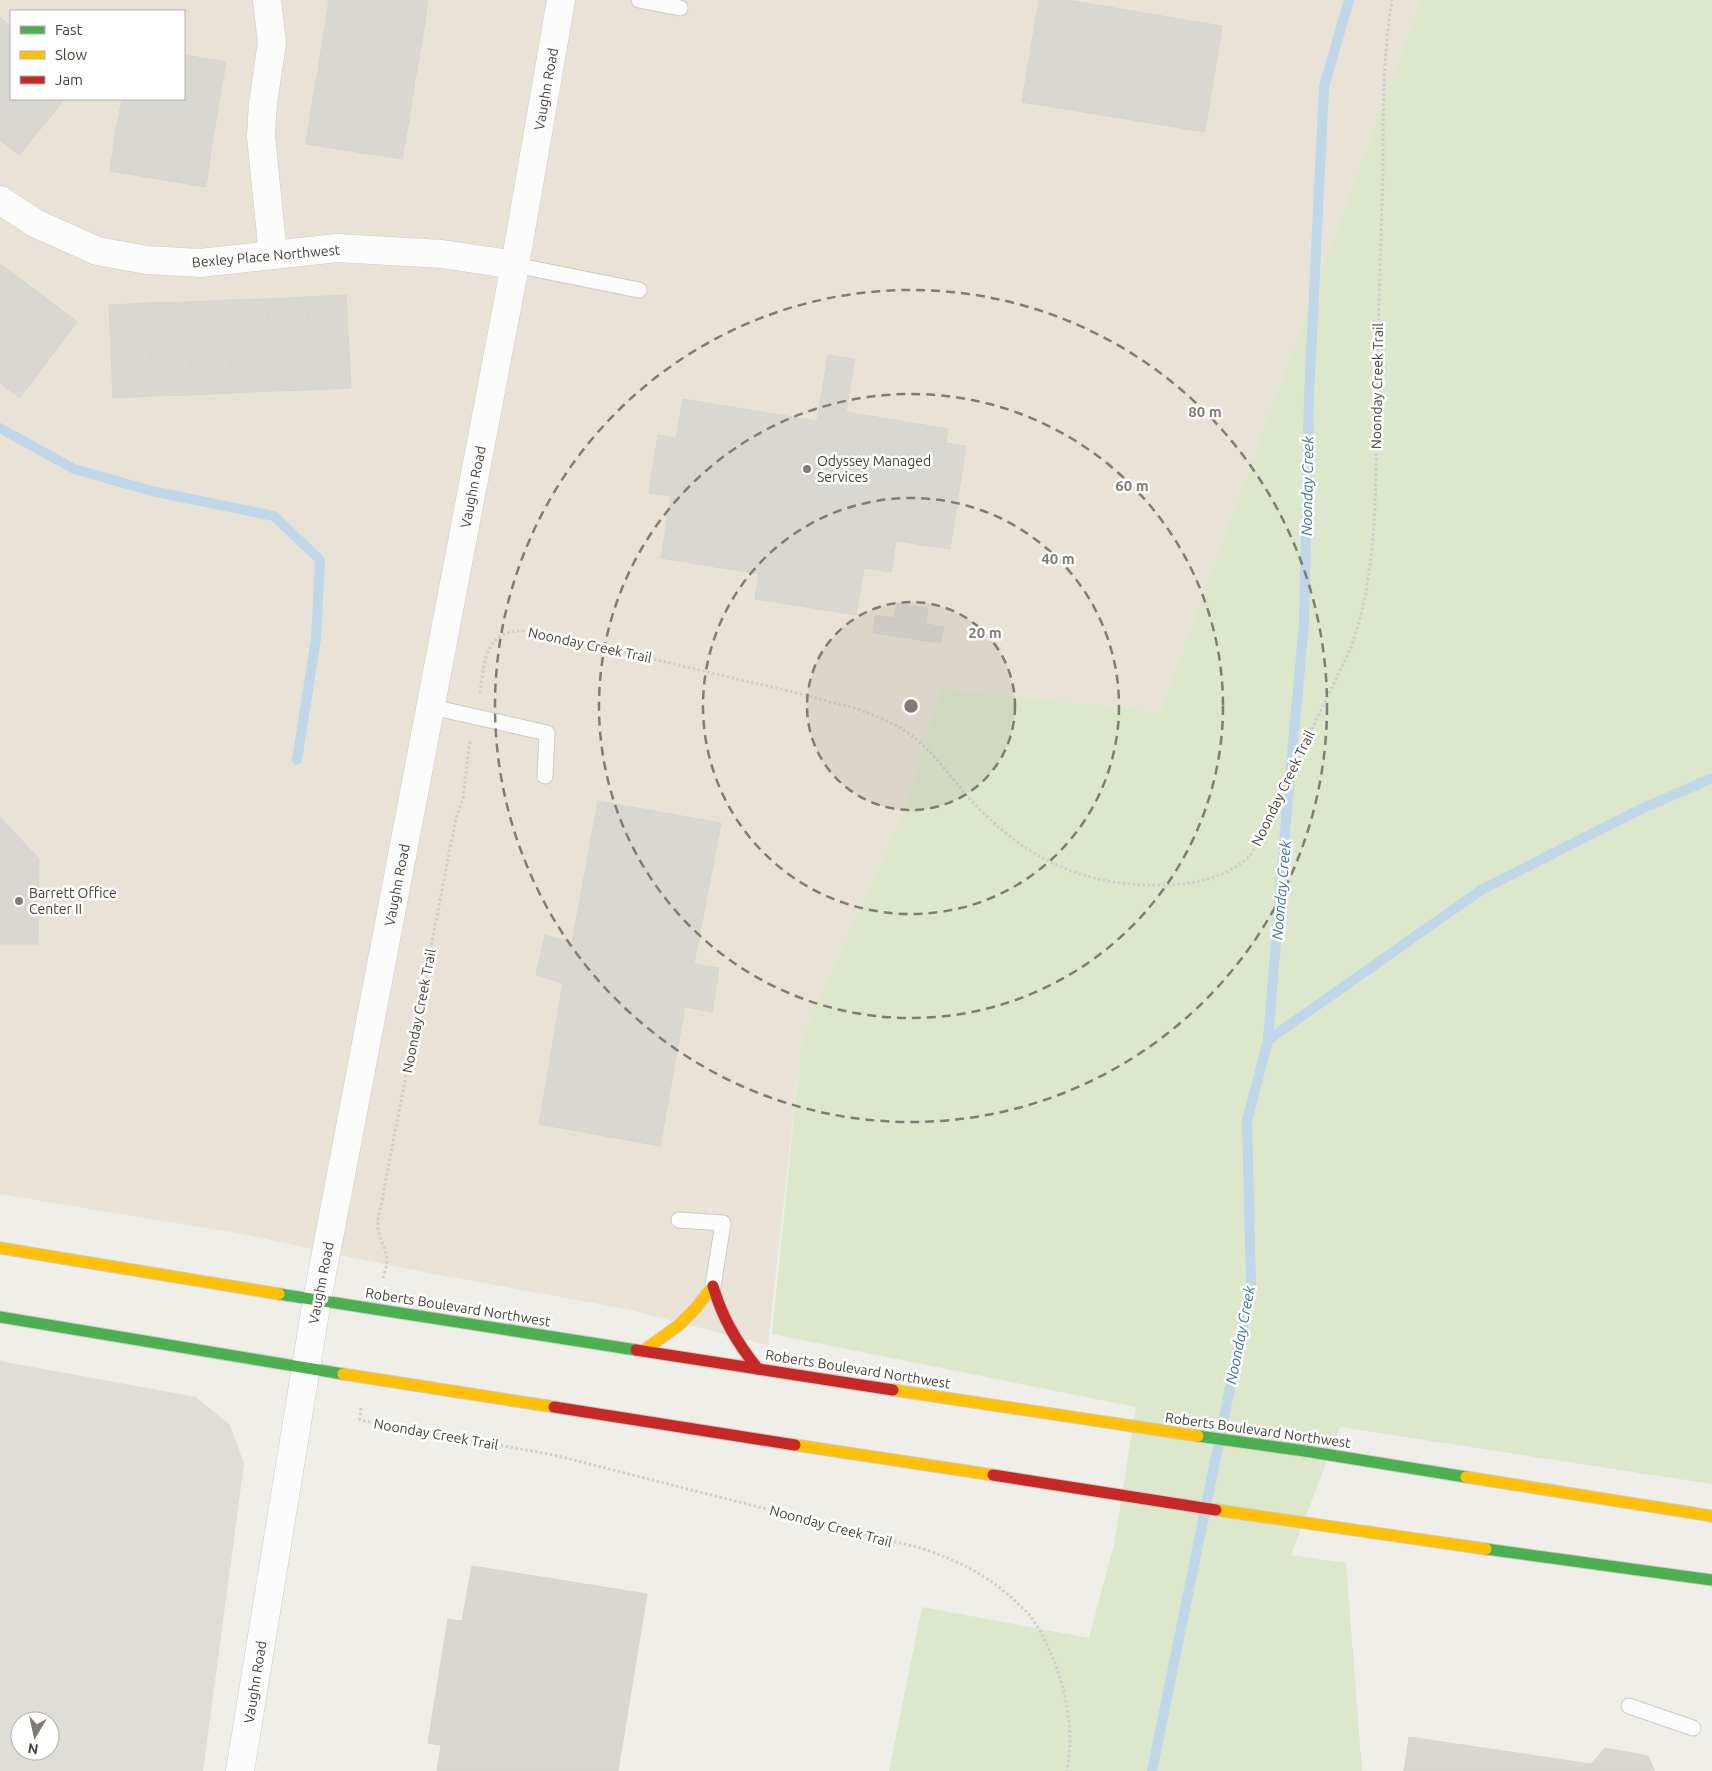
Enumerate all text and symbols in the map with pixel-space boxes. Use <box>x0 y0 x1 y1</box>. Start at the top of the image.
legend <box>10 10 185 100</box>
text: Fast <box>55 21 83 38</box>
text: Slow <box>55 46 88 63</box>
street label: Vaughn Road <box>531 47 561 131</box>
text: Jam <box>55 71 83 88</box>
street label: Bexley Place Northwest <box>191 242 341 270</box>
street label: Noonday Creek Trail <box>1368 322 1386 449</box>
text: 80 m <box>1188 403 1222 420</box>
water label: Noonday Creek <box>1298 436 1316 536</box>
street label: Vaughn Road <box>457 445 489 529</box>
place label: Odyssey Managed Services <box>817 453 931 485</box>
marker: Odyssey Managed Services <box>801 463 813 475</box>
text: 60 m <box>1115 477 1149 494</box>
text: 40 m <box>1041 550 1075 567</box>
street label: Noonday Creek Trail <box>527 624 654 666</box>
text: 20 m <box>968 624 1002 641</box>
centre of rings <box>902 697 920 715</box>
street label: Noonday Creek Trail <box>1248 727 1318 848</box>
water label: Noonday Creek <box>1268 839 1294 940</box>
street label: Vaughn Road <box>381 843 413 927</box>
place label: Barrett Office Center II <box>29 885 117 917</box>
marker: Barrett Office Center II <box>13 895 25 907</box>
street label: Noonday Creek Trail <box>399 947 439 1074</box>
street label: Vaughn Road <box>305 1241 337 1325</box>
street label: Roberts Boulevard Northwest <box>364 1284 552 1330</box>
water label: Noonday Creek <box>1222 1284 1258 1386</box>
street label: Roberts Boulevard Northwest <box>764 1346 952 1392</box>
street label: Roberts Boulevard Northwest <box>1164 1409 1352 1451</box>
street label: Noonday Creek Trail <box>372 1415 500 1453</box>
street label: Noonday Creek Trail <box>768 1502 894 1550</box>
street label: Vaughn Road <box>241 1640 269 1724</box>
north arrow <box>10 1711 60 1761</box>
text: N <box>27 1740 39 1758</box>

